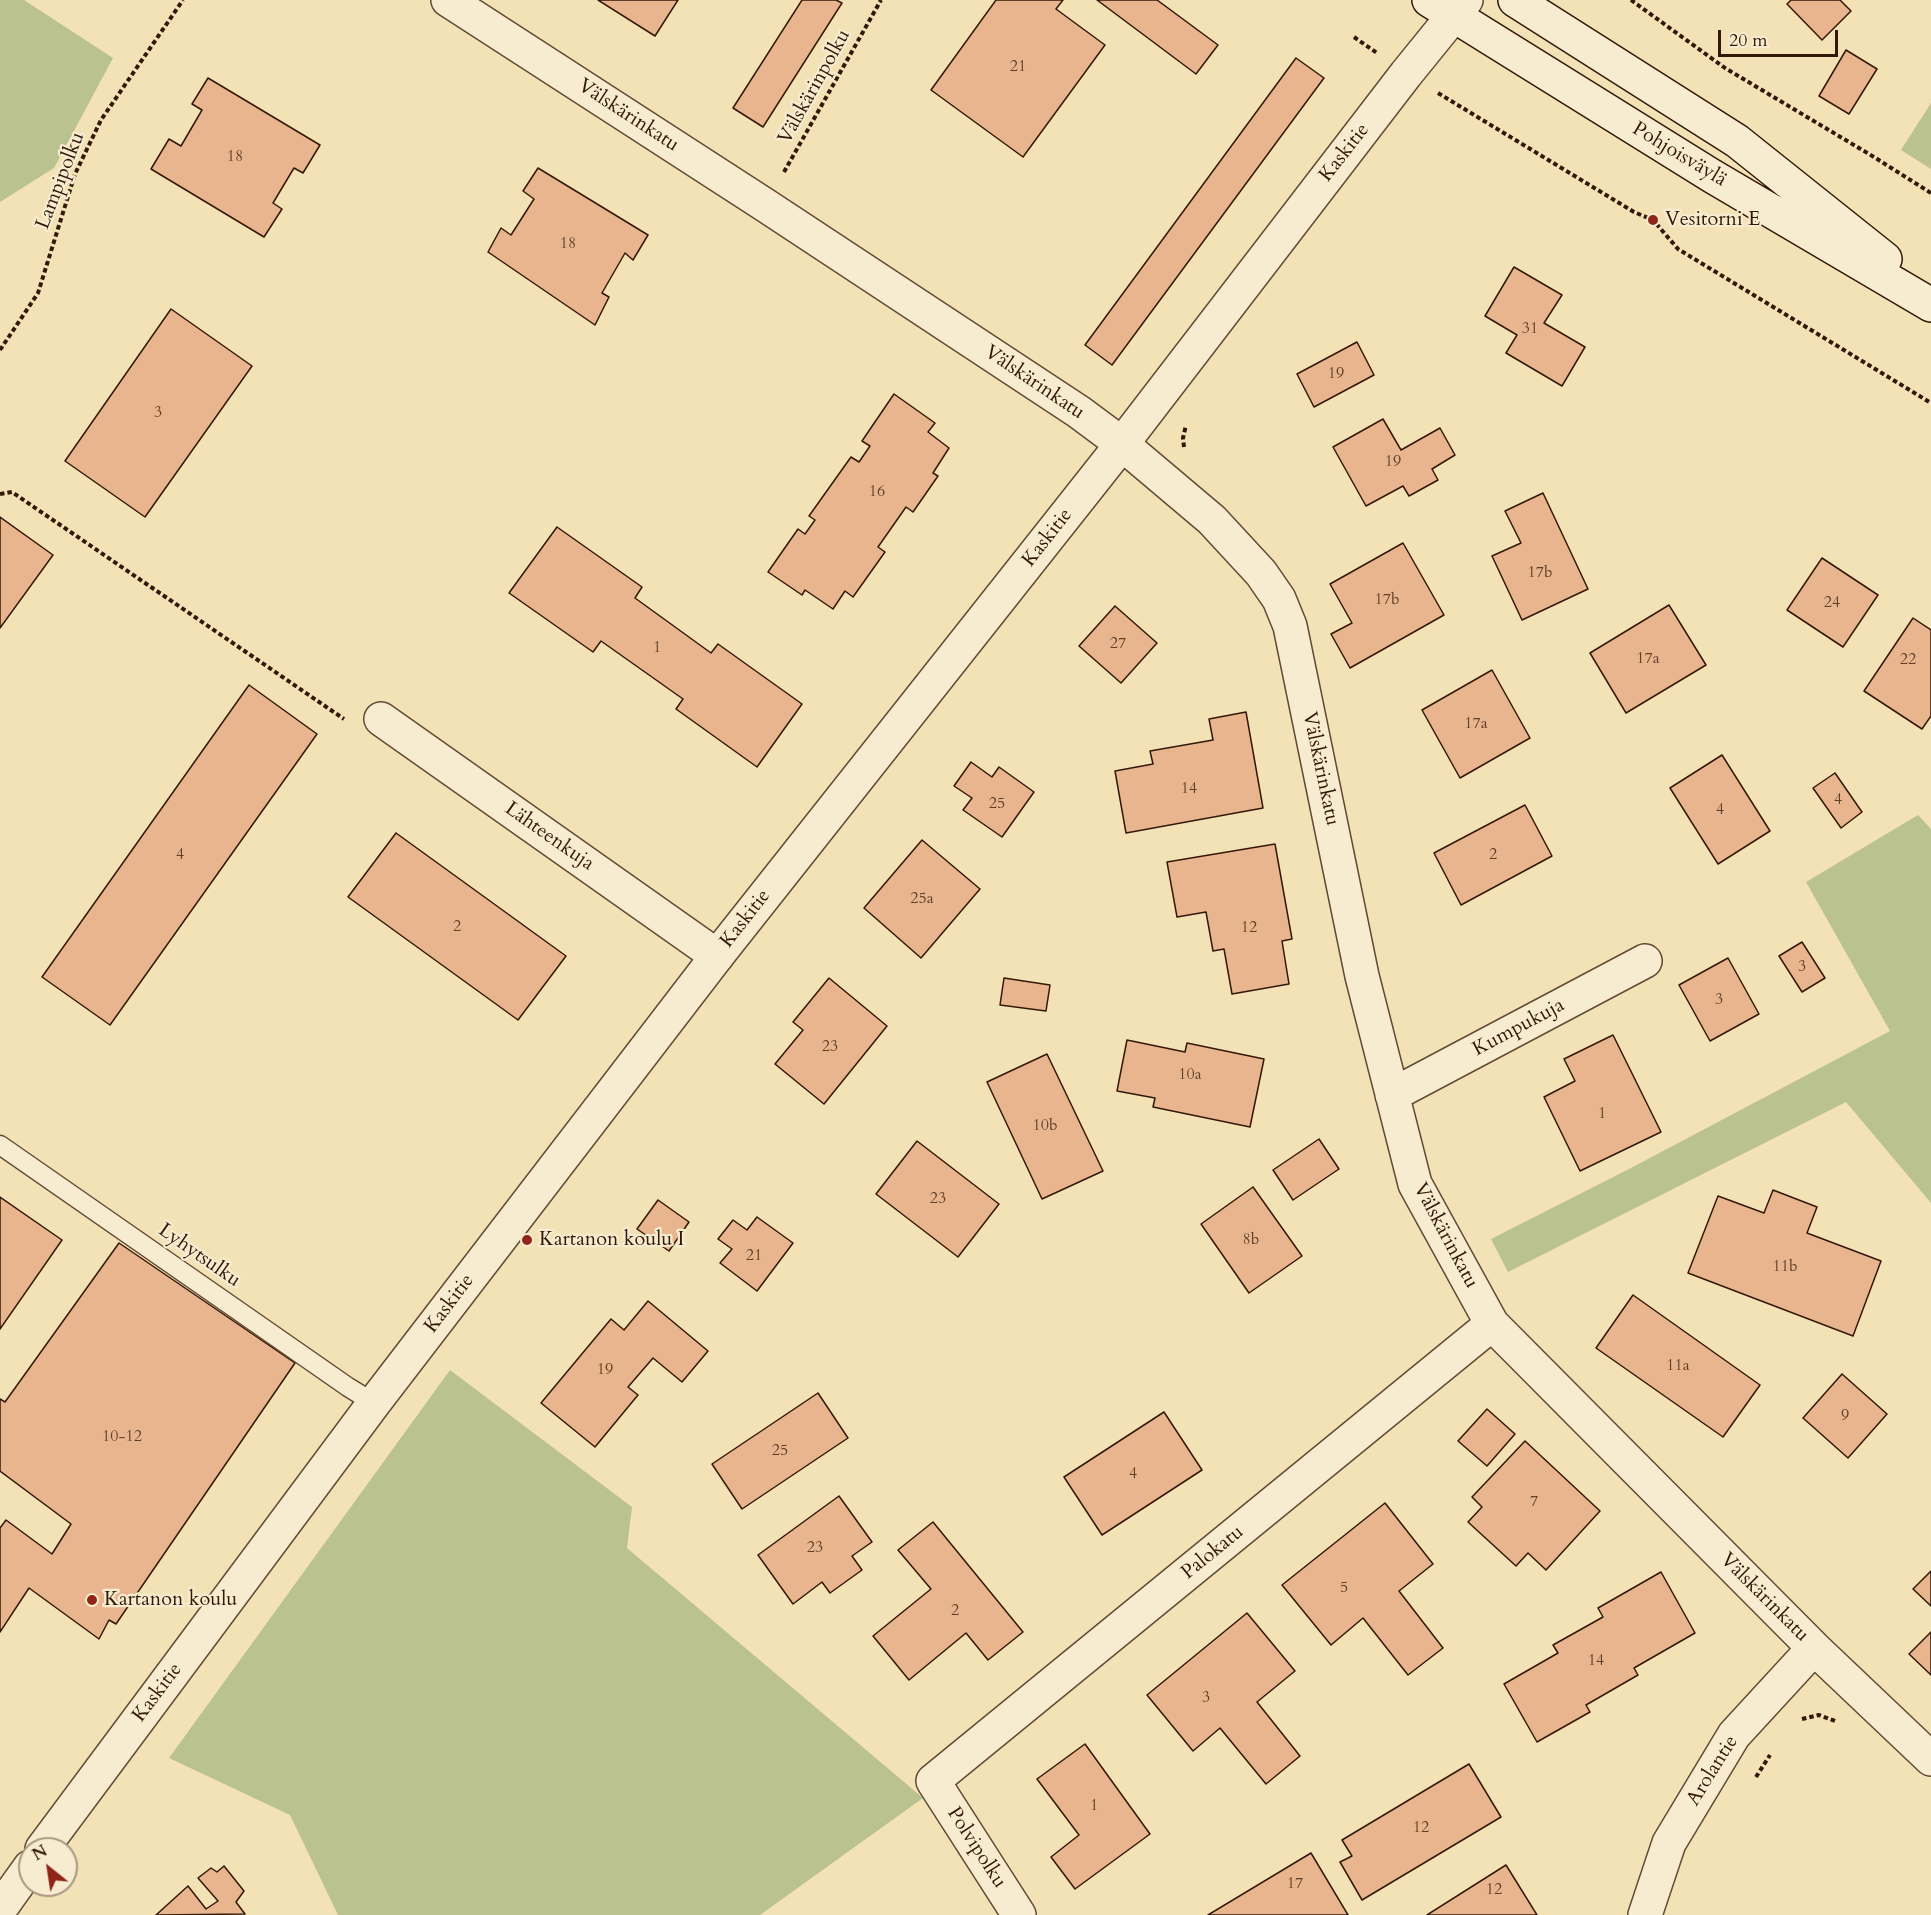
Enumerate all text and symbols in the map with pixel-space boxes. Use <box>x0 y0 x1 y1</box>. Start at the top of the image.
scale bar <box>1721 18 1841 56</box>
street label: Välskärinpolku <box>774 26 856 148</box>
text: 20 m <box>1729 28 1768 53</box>
house number: 21 <box>1010 57 1026 77</box>
street label: Välskärinkatu <box>573 74 683 158</box>
street label: Pohjoisväylä <box>1627 117 1731 193</box>
street label: Kaskitie <box>1315 119 1375 187</box>
street label: Lampipolku <box>31 129 91 233</box>
house number: 18 <box>227 147 243 167</box>
place label: Vesitorni E <box>1665 208 1760 232</box>
marker: Vesitorni E <box>1646 213 1660 227</box>
house number: 18 <box>560 234 576 254</box>
house number: 31 <box>1522 319 1538 339</box>
street label: Välskärinkatu <box>979 341 1089 425</box>
house number: 19 <box>1328 364 1344 384</box>
house number: 3 <box>154 403 162 423</box>
house number: 19 <box>1385 452 1401 472</box>
house number: 16 <box>869 482 885 502</box>
street label: Kaskitie <box>1018 504 1078 572</box>
house number: 17b <box>1528 563 1552 583</box>
house number: 17b <box>1375 590 1399 610</box>
house number: 24 <box>1824 593 1840 613</box>
house number: 27 <box>1110 634 1126 654</box>
house number: 1 <box>653 638 661 658</box>
house number: 17a <box>1636 649 1660 669</box>
house number: 22 <box>1900 650 1916 670</box>
street label: Välskärinkatu <box>1296 710 1344 828</box>
house number: 17a <box>1464 714 1488 734</box>
house number: 14 <box>1181 779 1197 799</box>
house number: 4 <box>1834 790 1842 810</box>
house number: 25 <box>989 794 1005 814</box>
street label: Lähteenkuja <box>500 797 598 877</box>
house number: 4 <box>1716 800 1724 820</box>
house number: 4 <box>176 845 184 865</box>
house number: 2 <box>1489 845 1497 865</box>
street label: Kaskitie <box>716 885 776 953</box>
house number: 25a <box>910 889 934 909</box>
house number: 2 <box>453 917 461 937</box>
house number: 12 <box>1241 918 1257 938</box>
house number: 3 <box>1798 957 1806 977</box>
house number: 3 <box>1715 990 1723 1010</box>
street label: Kumpukuja <box>1469 994 1569 1062</box>
house number: 23 <box>822 1037 838 1057</box>
house number: 10a <box>1178 1065 1202 1085</box>
house number: 1 <box>1598 1104 1606 1124</box>
house number: 10b <box>1033 1116 1057 1136</box>
street label: Välskärinkatu <box>1407 1179 1483 1293</box>
house number: 23 <box>930 1189 946 1209</box>
street label: Lyhytsulku <box>153 1219 245 1293</box>
place label: Kartanon koulu I <box>539 1228 684 1252</box>
house number: 8b <box>1243 1230 1259 1250</box>
marker: Kartanon koulu I <box>520 1233 534 1247</box>
house number: 21 <box>746 1246 762 1266</box>
house number: 11b <box>1773 1257 1797 1277</box>
street label: Kaskitie <box>420 1270 480 1338</box>
house number: 11a <box>1666 1356 1690 1376</box>
house number: 19 <box>597 1360 613 1380</box>
house number: 9 <box>1841 1406 1849 1426</box>
house number: 10-12 <box>102 1427 142 1447</box>
house number: 25 <box>772 1441 788 1461</box>
house number: 4 <box>1129 1464 1137 1484</box>
house number: 7 <box>1530 1492 1538 1512</box>
street label: Palokatu <box>1177 1521 1249 1585</box>
house number: 23 <box>807 1538 823 1558</box>
street label: Välskärinkatu <box>1715 1549 1813 1647</box>
house number: 5 <box>1340 1578 1348 1598</box>
place label: Kartanon koulu <box>104 1588 237 1612</box>
marker: Kartanon koulu <box>85 1593 99 1607</box>
house number: 2 <box>951 1601 959 1621</box>
house number: 14 <box>1588 1651 1604 1671</box>
street label: Kaskitie <box>128 1659 188 1727</box>
house number: 3 <box>1202 1688 1210 1708</box>
street label: Arolantie <box>1682 1731 1744 1811</box>
house number: 1 <box>1090 1796 1098 1816</box>
street label: Polvipolku <box>941 1803 1011 1893</box>
house number: 12 <box>1413 1818 1429 1838</box>
north arrow <box>18 1837 78 1897</box>
text: N <box>28 1840 52 1866</box>
house number: 17 <box>1287 1874 1303 1894</box>
house number: 12 <box>1486 1880 1502 1900</box>

